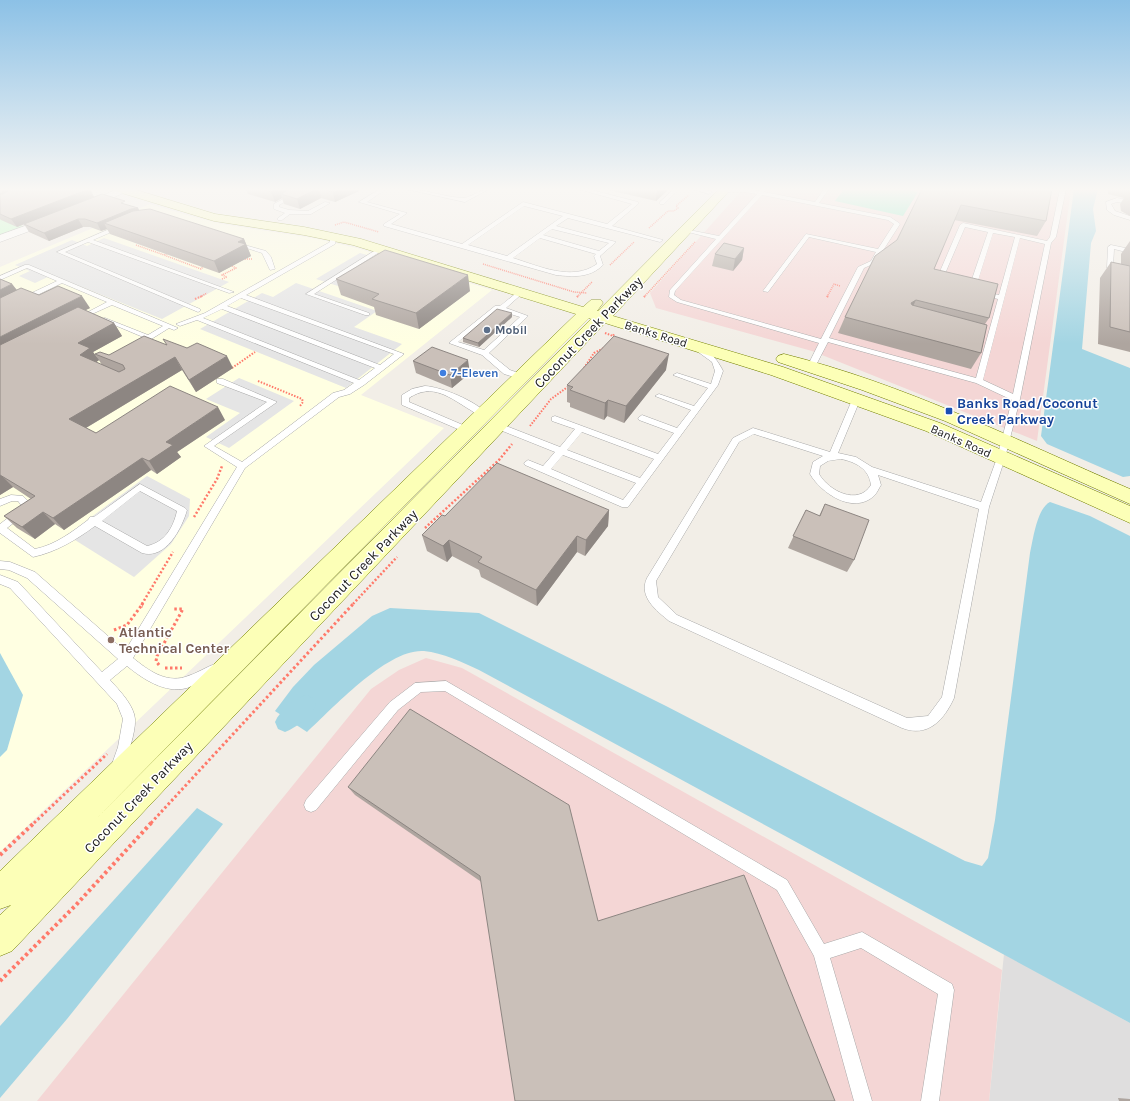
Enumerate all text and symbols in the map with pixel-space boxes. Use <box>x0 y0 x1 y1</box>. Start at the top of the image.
street label: Coconut Creek Parkway <box>531 273 646 392</box>
street label: Banks Road <box>623 318 689 350</box>
place label: Mobil <box>495 323 527 337</box>
marker: Mobil <box>482 325 492 335</box>
place label: 7-Eleven <box>451 366 499 380</box>
marker: 7-Eleven <box>438 368 448 378</box>
place label: Banks Road/Coconut Creek Parkway <box>957 395 1098 428</box>
marker: Banks Road/Coconut Creek Parkway <box>944 406 954 416</box>
street label: Banks Road <box>929 421 993 461</box>
street label: Coconut Creek Parkway <box>306 506 421 625</box>
place label: Atlantic Technical Center <box>119 624 230 657</box>
marker: Atlantic Technical Center <box>106 635 116 645</box>
street label: Coconut Creek Parkway <box>81 738 196 857</box>

